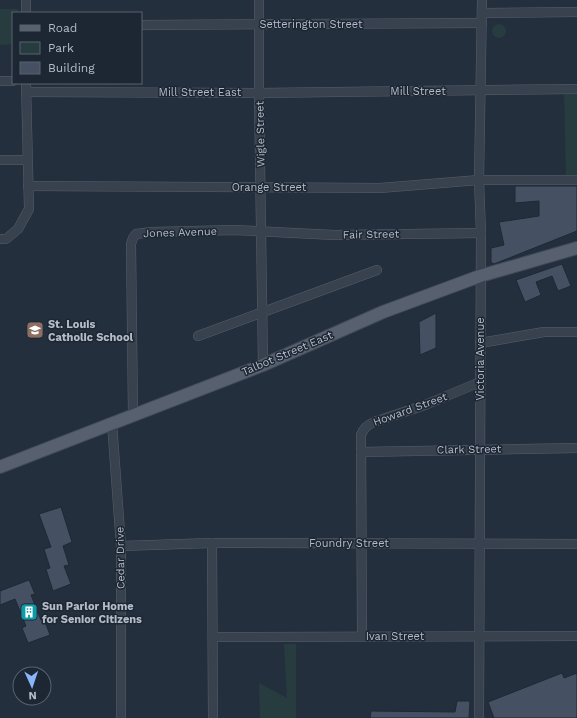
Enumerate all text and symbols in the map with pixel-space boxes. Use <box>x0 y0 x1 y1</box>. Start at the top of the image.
legend <box>12 12 142 84</box>
street label: Setterington Street <box>259 18 363 31</box>
text: Road <box>48 21 77 35</box>
text: Park <box>48 41 74 55</box>
text: Building <box>48 61 95 75</box>
street label: Mill Street <box>390 85 446 98</box>
street label: Mill Street East <box>159 86 242 99</box>
street label: Wigle Street <box>253 101 268 167</box>
street label: Orange Street <box>232 181 307 194</box>
street label: Jones Avenue <box>143 225 217 240</box>
street label: Fair Street <box>343 228 400 241</box>
street label: Victoria Avenue <box>474 317 487 401</box>
place label: St. Louis Catholic School <box>48 318 133 344</box>
school or university icon: St. Louis Catholic School <box>25 320 45 340</box>
street label: Talbot Street East <box>240 328 335 378</box>
street label: Howard Street <box>371 390 449 429</box>
street label: Clark Street <box>437 442 502 457</box>
street label: Cedar Drive <box>113 527 128 589</box>
street label: Foundry Street <box>309 537 389 550</box>
place label: Sun Parlor Home for Senior Citizens <box>42 600 142 626</box>
building icon: Sun Parlor Home for Senior Citizens <box>19 602 39 622</box>
street label: Ivan Street <box>366 630 425 643</box>
north arrow <box>12 666 52 706</box>
text: N <box>28 689 37 702</box>

